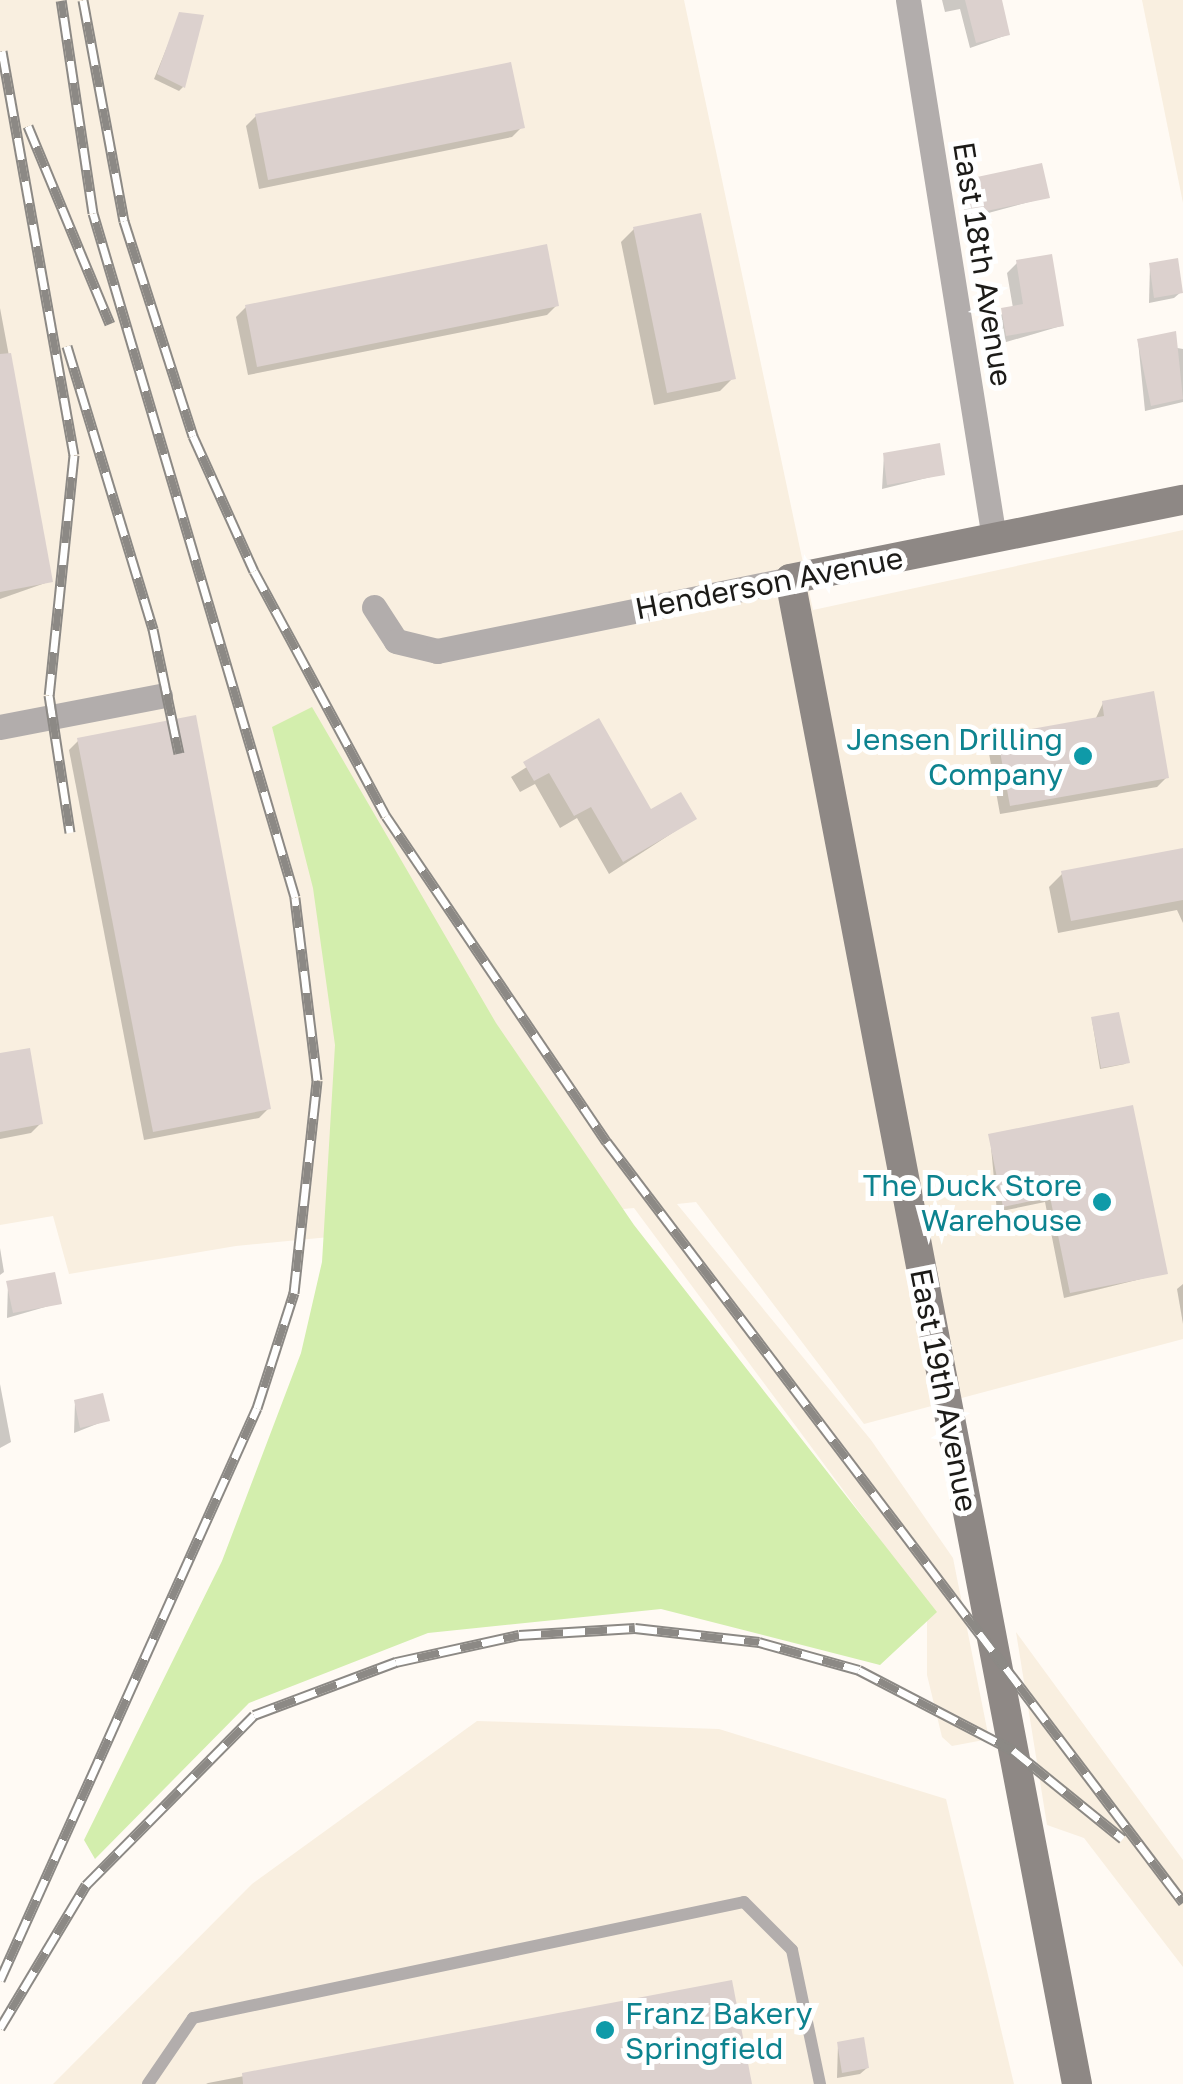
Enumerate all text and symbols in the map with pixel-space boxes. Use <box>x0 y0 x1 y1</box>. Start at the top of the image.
street label: East 18th Avenue <box>946 139 1020 389</box>
street label: Henderson Avenue <box>632 539 906 627</box>
place label: Jensen Drilling Company <box>846 721 1063 792</box>
marker: Jensen Drilling Company <box>1072 745 1094 767</box>
place label: The Duck Store Warehouse <box>863 1167 1082 1238</box>
marker: The Duck Store Warehouse <box>1091 1191 1113 1213</box>
street label: East 19th Avenue <box>903 1265 985 1515</box>
place label: Franz Bakery Springfield <box>625 1995 813 2066</box>
marker: Franz Bakery Springfield <box>594 2019 616 2041</box>

